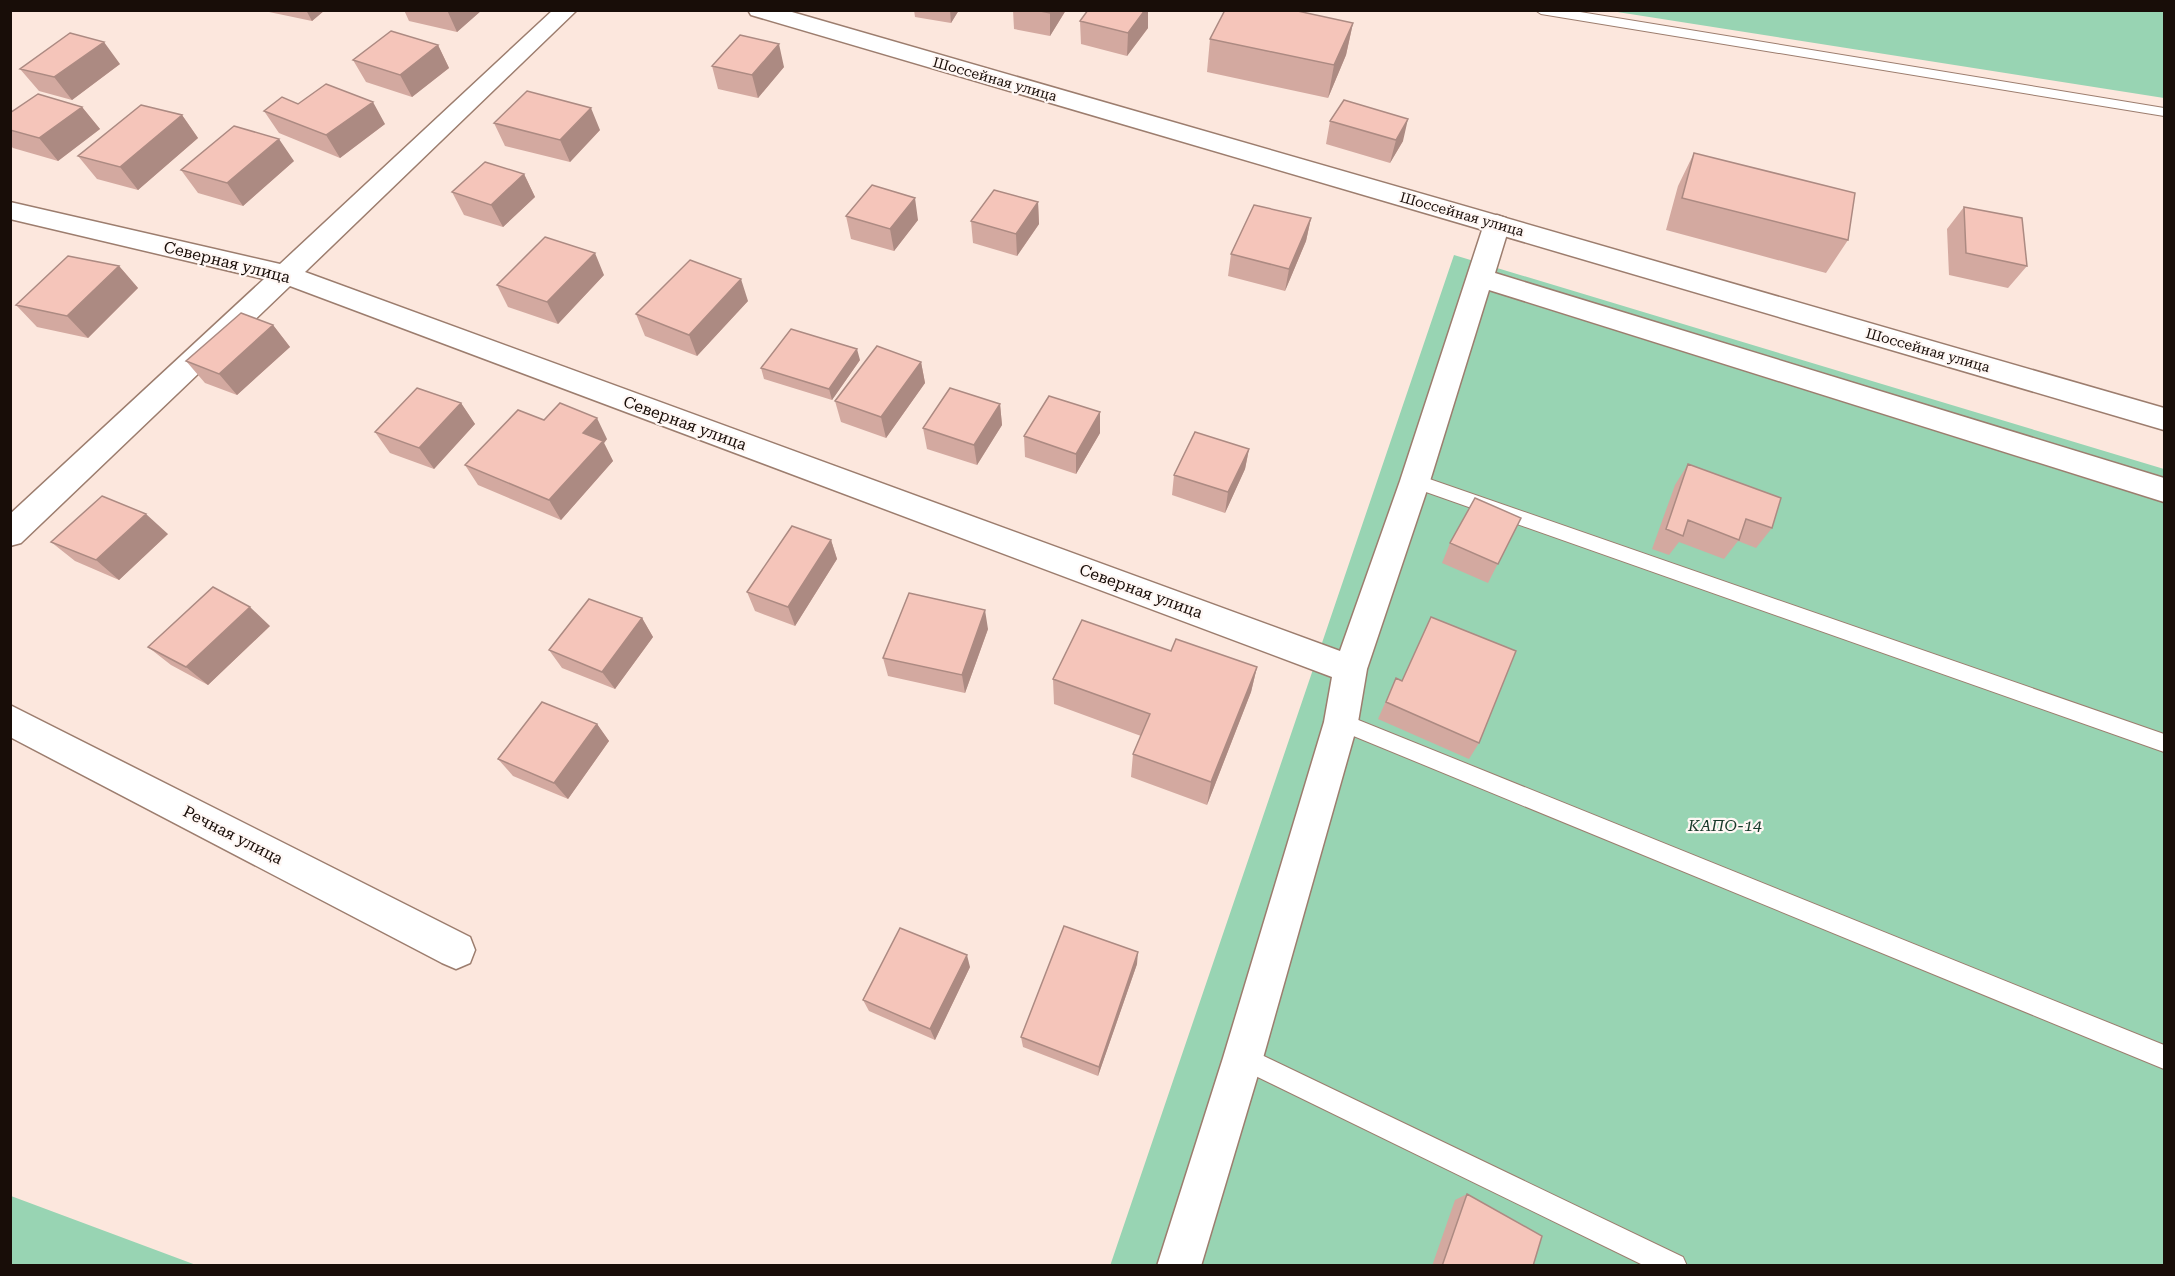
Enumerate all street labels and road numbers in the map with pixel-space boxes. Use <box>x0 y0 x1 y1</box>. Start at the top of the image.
street label: Шоссейная улица <box>931 54 1059 104</box>
street label: Шоссейная улица <box>1398 189 1526 239</box>
street label: Северная улица <box>162 237 293 287</box>
street label: Шоссейная улица <box>1864 325 1992 375</box>
street label: Северная улица <box>621 392 750 454</box>
street label: Северная улица <box>1077 560 1206 622</box>
street label: Речная улица <box>180 802 286 868</box>

